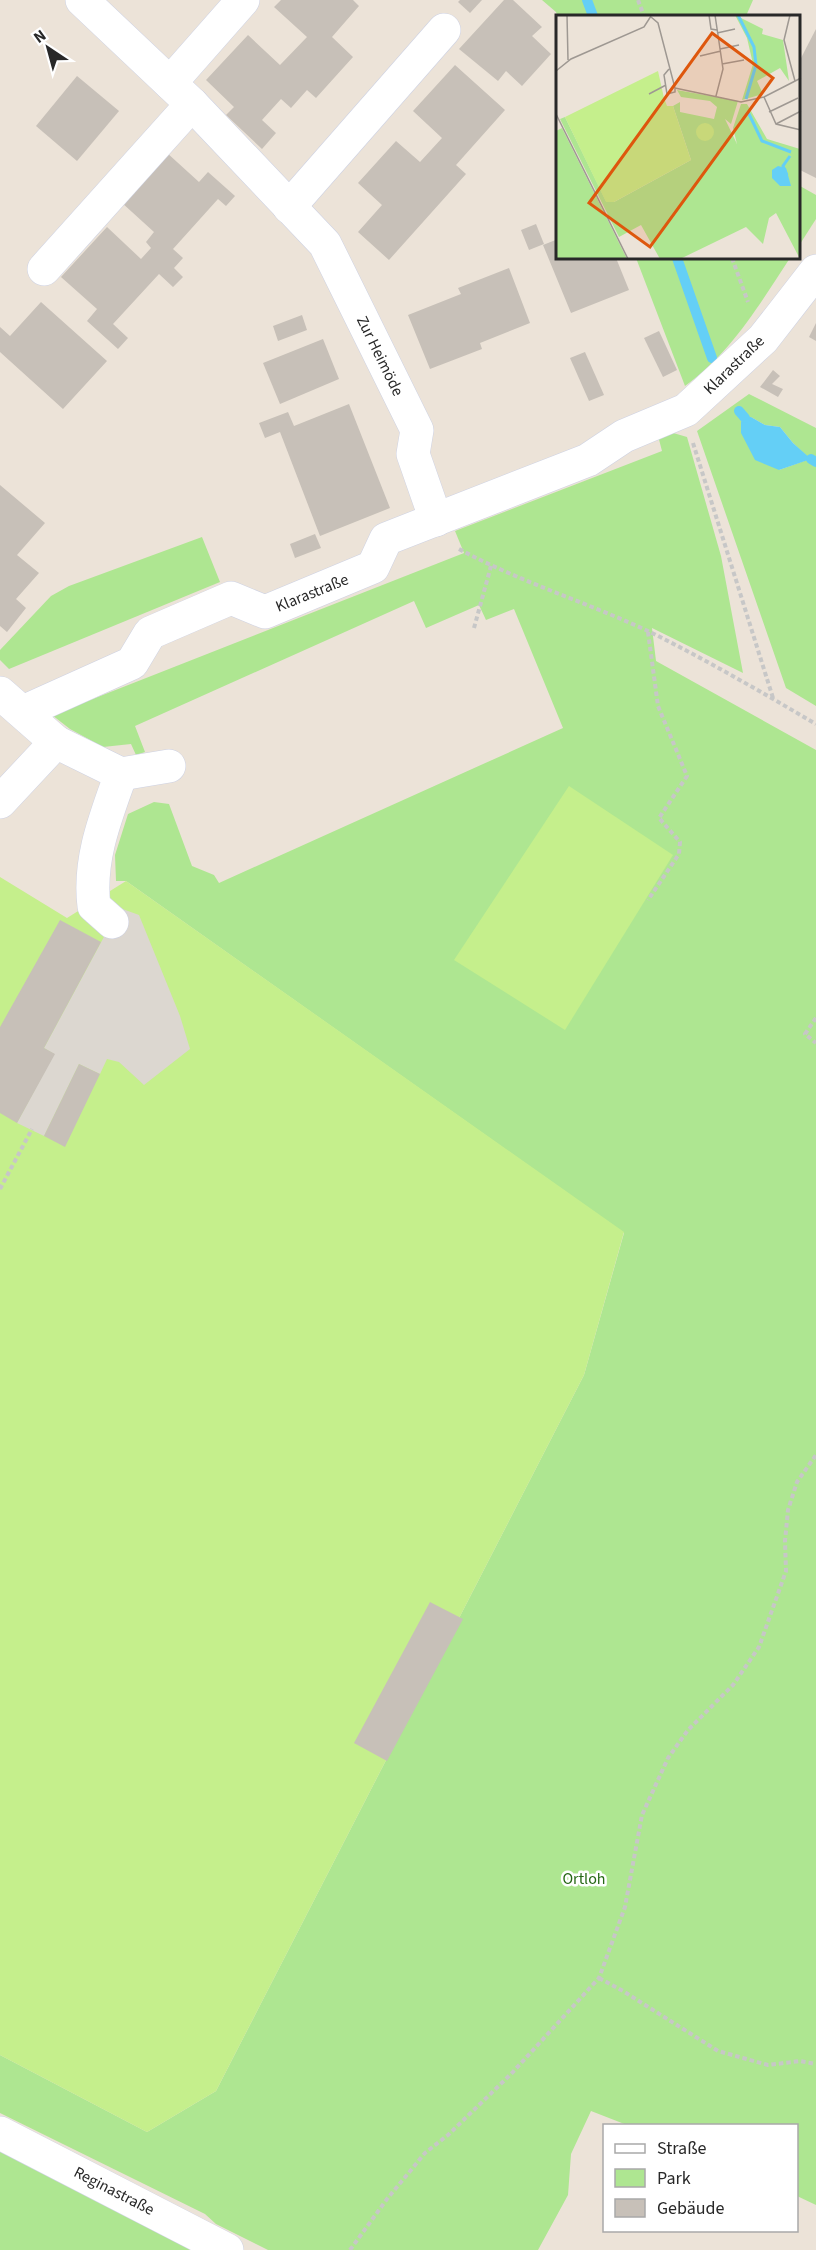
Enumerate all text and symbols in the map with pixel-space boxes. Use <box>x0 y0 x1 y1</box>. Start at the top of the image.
inset map <box>556 15 801 260</box>
north arrow <box>18 18 78 78</box>
text: N <box>29 25 51 49</box>
street label: Zur Heimöde <box>351 312 409 400</box>
street label: Klarastraße <box>699 330 769 400</box>
street label: Klarastraße <box>272 568 352 618</box>
park label: Ortloh <box>562 1868 606 1890</box>
legend <box>603 2124 798 2232</box>
text: Straße <box>657 2136 707 2161</box>
street label: Reginastraße <box>70 2161 158 2221</box>
text: Park <box>657 2166 691 2191</box>
text: Gebäude <box>657 2196 725 2221</box>

